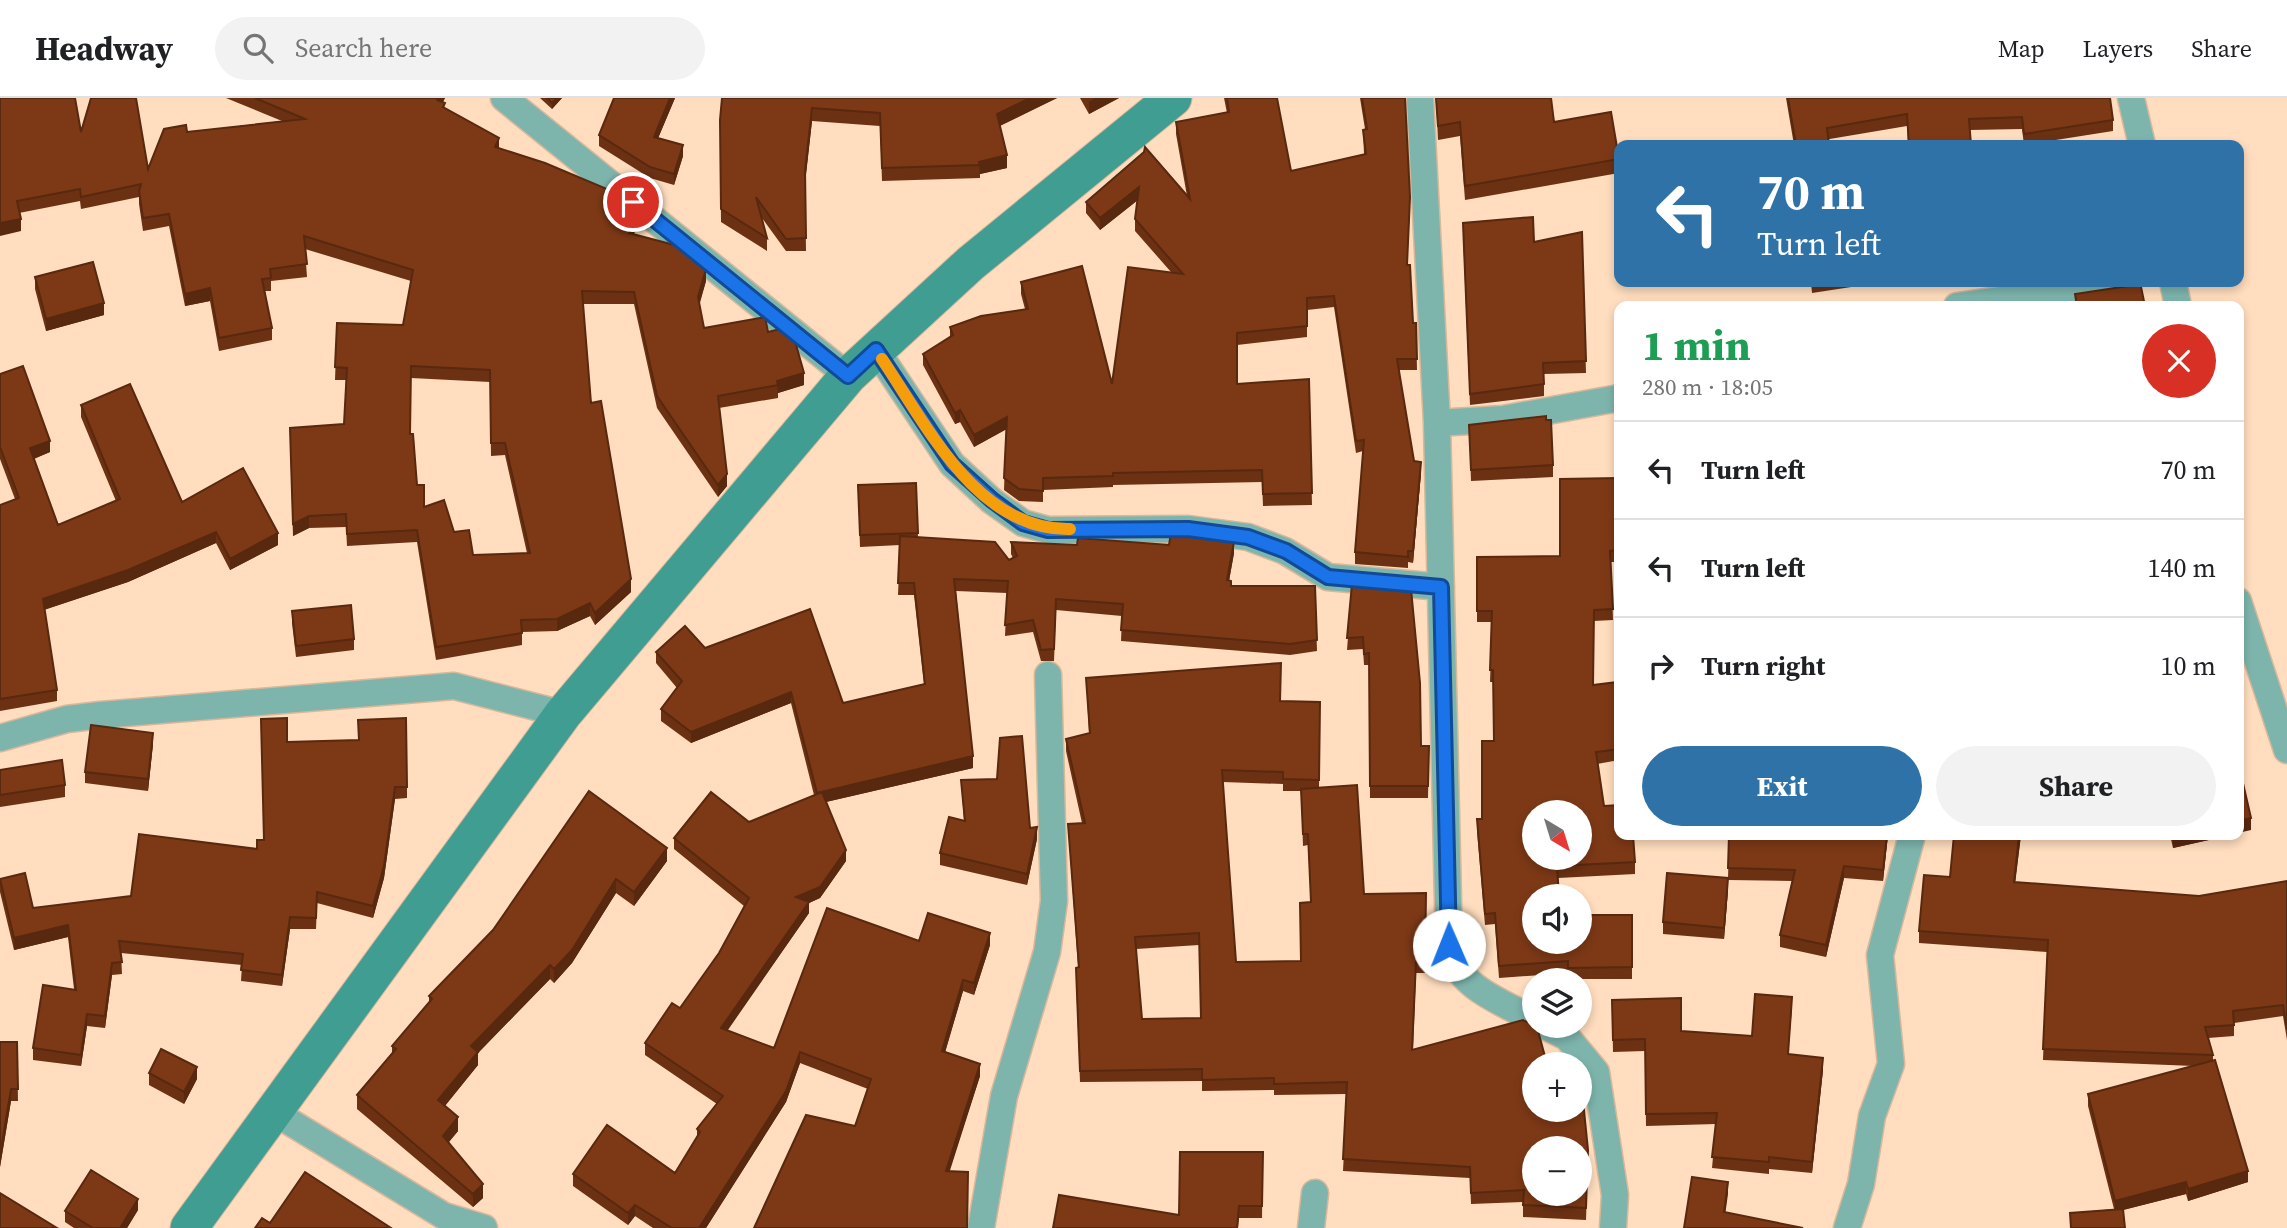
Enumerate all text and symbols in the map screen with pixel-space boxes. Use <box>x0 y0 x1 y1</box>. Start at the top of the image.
search box <box>215 17 705 80</box>
text: Headway <box>35 26 173 71</box>
icon: search <box>239 29 277 67</box>
text: Search here <box>295 30 432 66</box>
text: Map <box>1998 32 2045 65</box>
text: Layers <box>2083 32 2153 65</box>
text: Share <box>2191 32 2252 65</box>
text: 70 m <box>1757 158 1865 225</box>
icon: left <box>1642 168 1733 259</box>
pin <box>603 172 663 232</box>
icon: arrive <box>614 183 652 221</box>
text: Turn left <box>1757 222 1881 266</box>
text: 1 min <box>1642 316 1751 374</box>
button: close <box>2142 324 2216 398</box>
text: 280 m · 18:05 <box>1642 371 1773 403</box>
icon: left <box>1642 451 1680 489</box>
text: Turn left <box>1701 452 1805 488</box>
text: 70 m <box>2161 452 2216 488</box>
icon: left <box>1642 549 1680 587</box>
text: Turn left <box>1701 550 1805 586</box>
text: 140 m <box>2148 550 2216 586</box>
icon: right <box>1642 647 1680 685</box>
text: Turn right <box>1701 648 1825 684</box>
text: 10 m <box>2161 648 2216 684</box>
button: Exit <box>1642 746 1922 826</box>
button: Share <box>1936 746 2216 826</box>
north arrow <box>1522 800 1592 870</box>
map controls <box>1522 800 1592 1206</box>
button: sound <box>1522 884 1592 954</box>
position arrow <box>1412 908 1486 982</box>
button: layers <box>1522 968 1592 1038</box>
button: + <box>1522 1052 1592 1122</box>
button: − <box>1522 1136 1592 1206</box>

